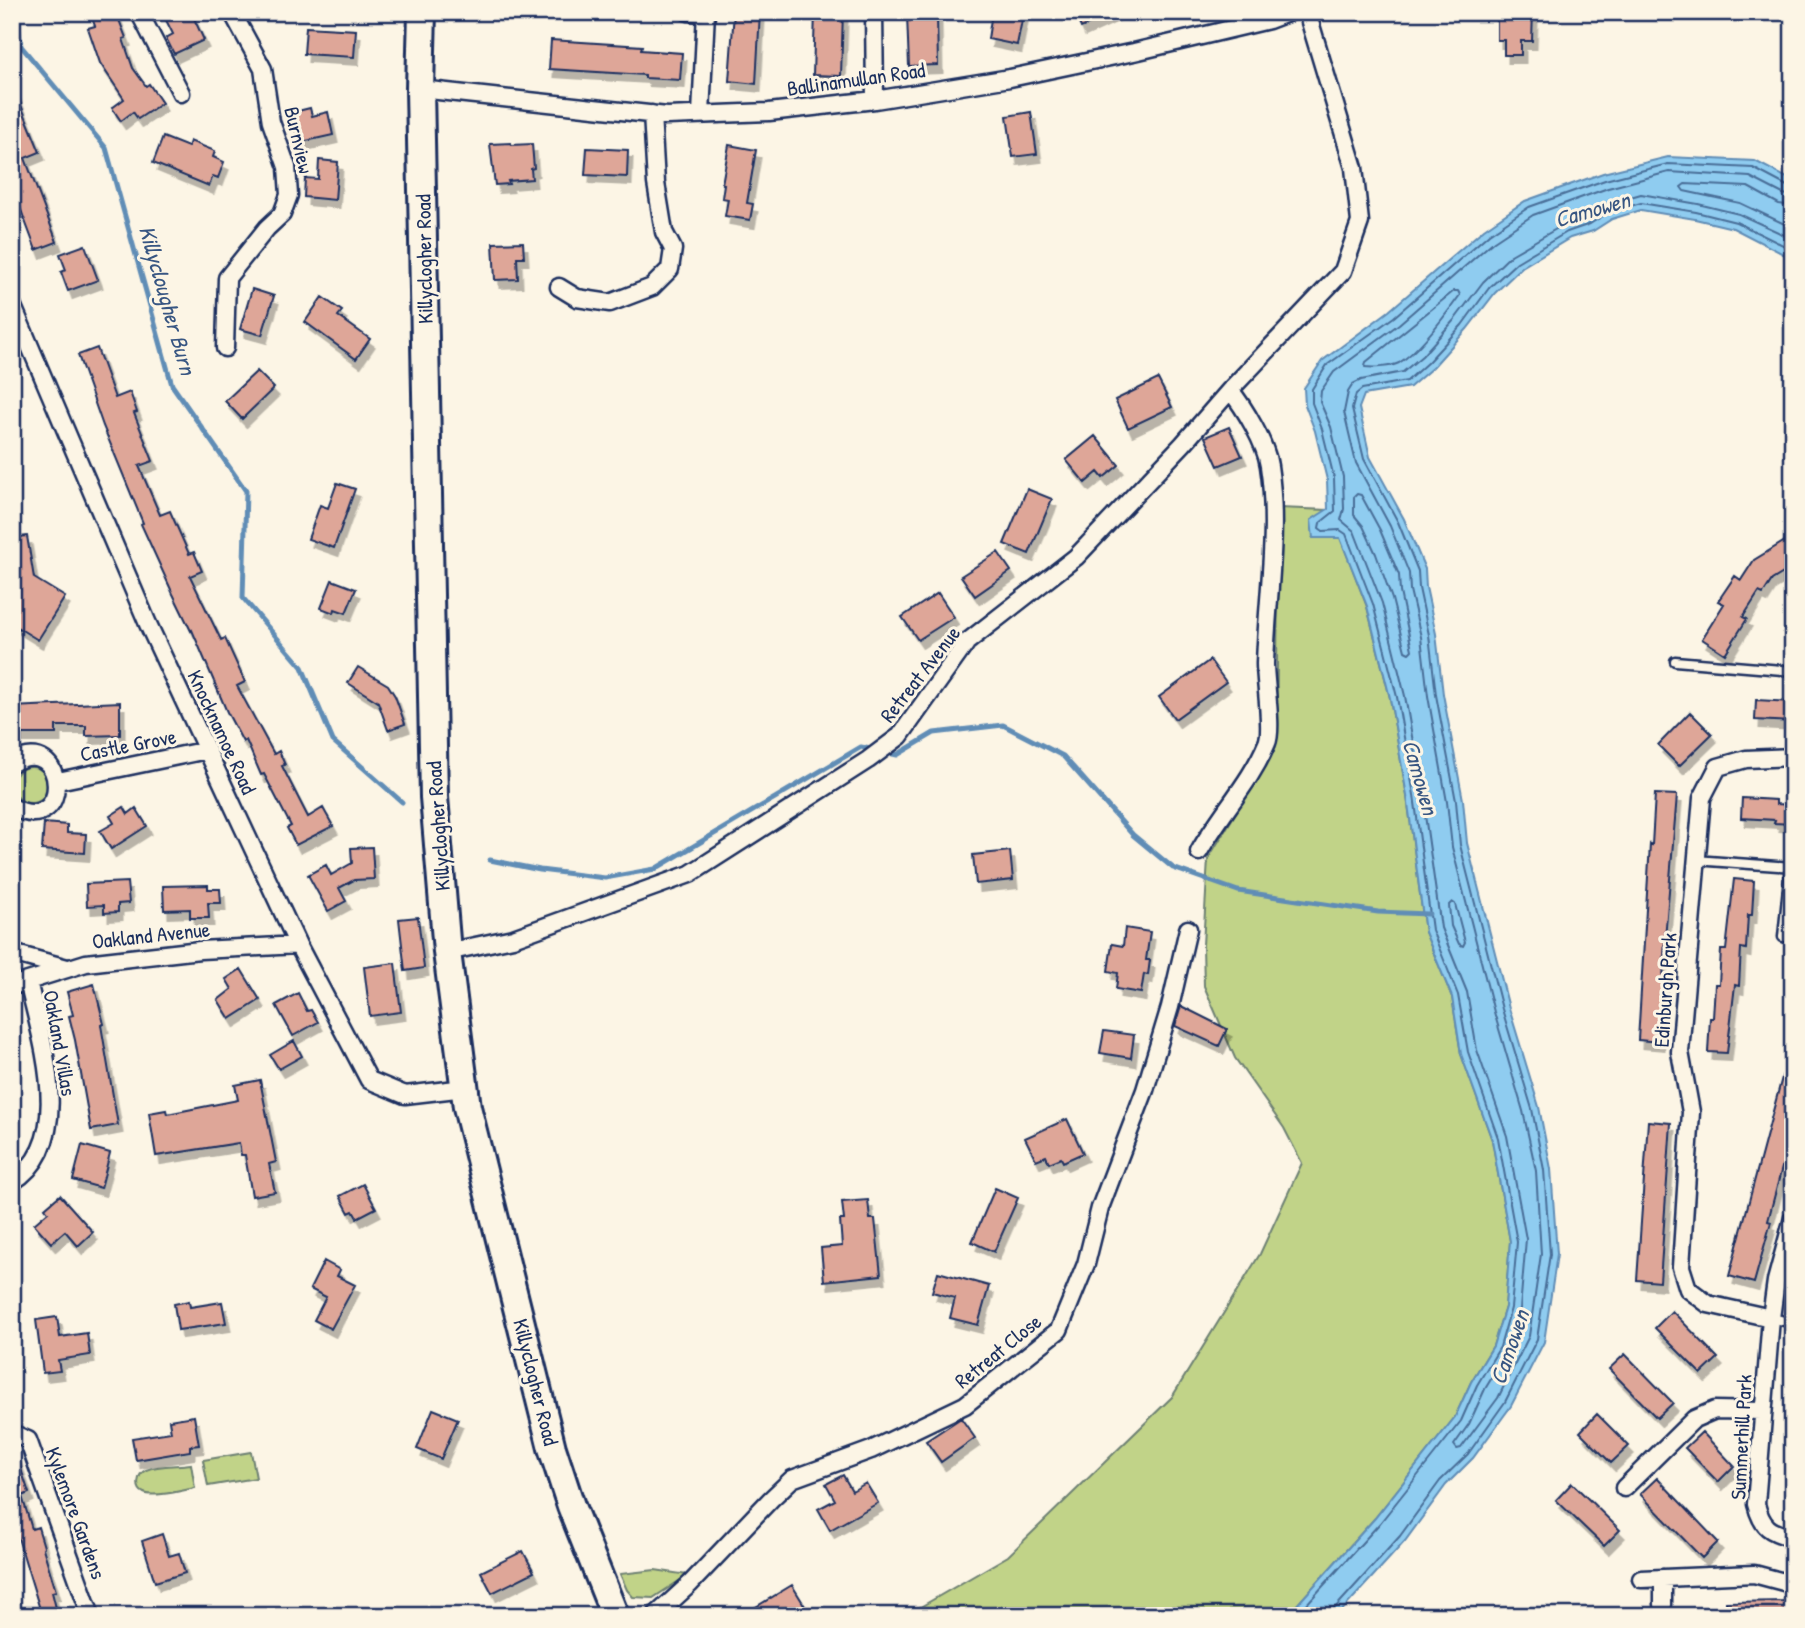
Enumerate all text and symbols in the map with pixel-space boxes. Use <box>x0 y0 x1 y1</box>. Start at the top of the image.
street label: Ballinamullan Road <box>785 55 927 103</box>
street label: Burnview <box>277 104 321 177</box>
water label: Camowen <box>1551 183 1635 234</box>
street label: Killyclogher Road <box>408 194 440 324</box>
water label: Killyclougher Burn <box>131 222 205 380</box>
street label: Retreat Avenue <box>873 620 967 728</box>
street label: Knocknamoe Road <box>181 665 263 799</box>
street label: Castle Grove <box>78 721 178 769</box>
water label: Camowen <box>1396 736 1447 820</box>
street label: Killyclogher Road <box>419 760 457 892</box>
street label: Oakland Avenue <box>91 914 211 956</box>
street label: Edinburgh Park <box>1647 931 1683 1048</box>
street label: Oakland Villas <box>36 988 84 1098</box>
water label: Camowen <box>1482 1304 1537 1388</box>
street label: Retreat Close <box>949 1307 1047 1395</box>
street label: Killyclogher Road <box>506 1316 566 1448</box>
street label: Summerhill Park <box>1723 1373 1759 1500</box>
street label: Kylemore Gardens <box>39 1443 113 1583</box>

